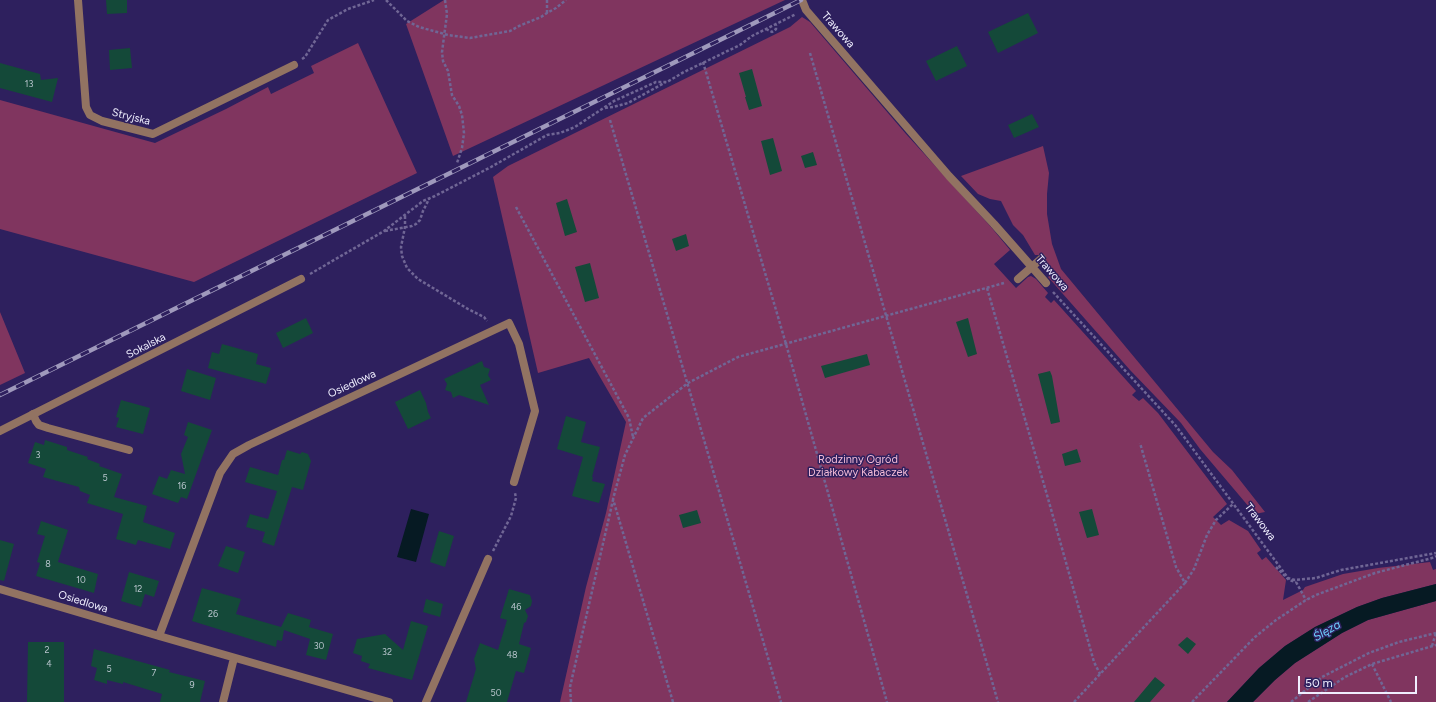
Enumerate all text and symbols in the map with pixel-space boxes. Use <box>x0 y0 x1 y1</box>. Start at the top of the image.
street label: Trawowa <box>819 9 857 51</box>
house number: 13 <box>25 79 33 89</box>
street label: Stryjska <box>110 106 152 128</box>
street label: Trawowa <box>1033 252 1071 294</box>
street label: Sokalska <box>124 331 168 361</box>
street label: Osiedlowa <box>326 367 378 401</box>
house number: 3 <box>36 450 40 460</box>
park label: Rodzinny Ogród Działkowy Kabaczek <box>808 453 908 479</box>
house number: 5 <box>102 473 108 483</box>
house number: 16 <box>178 481 186 491</box>
street label: Trawowa <box>1242 501 1278 543</box>
house number: 8 <box>45 559 51 569</box>
house number: 10 <box>76 575 86 585</box>
house number: 12 <box>134 584 142 594</box>
street label: Osiedlowa <box>56 588 110 616</box>
house number: 46 <box>511 602 521 612</box>
house number: 26 <box>208 609 218 619</box>
water label: Ślęza <box>1311 617 1343 645</box>
house number: 30 <box>314 641 324 651</box>
house number: 2 <box>44 645 50 655</box>
house number: 32 <box>382 647 392 657</box>
house number: 48 <box>506 650 518 660</box>
house number: 4 <box>46 659 52 669</box>
house number: 5 <box>106 664 112 674</box>
house number: 7 <box>152 668 156 678</box>
scale bar <box>1300 668 1419 694</box>
text: 50 m <box>1305 676 1333 690</box>
house number: 9 <box>189 680 195 690</box>
house number: 50 <box>491 688 501 698</box>

